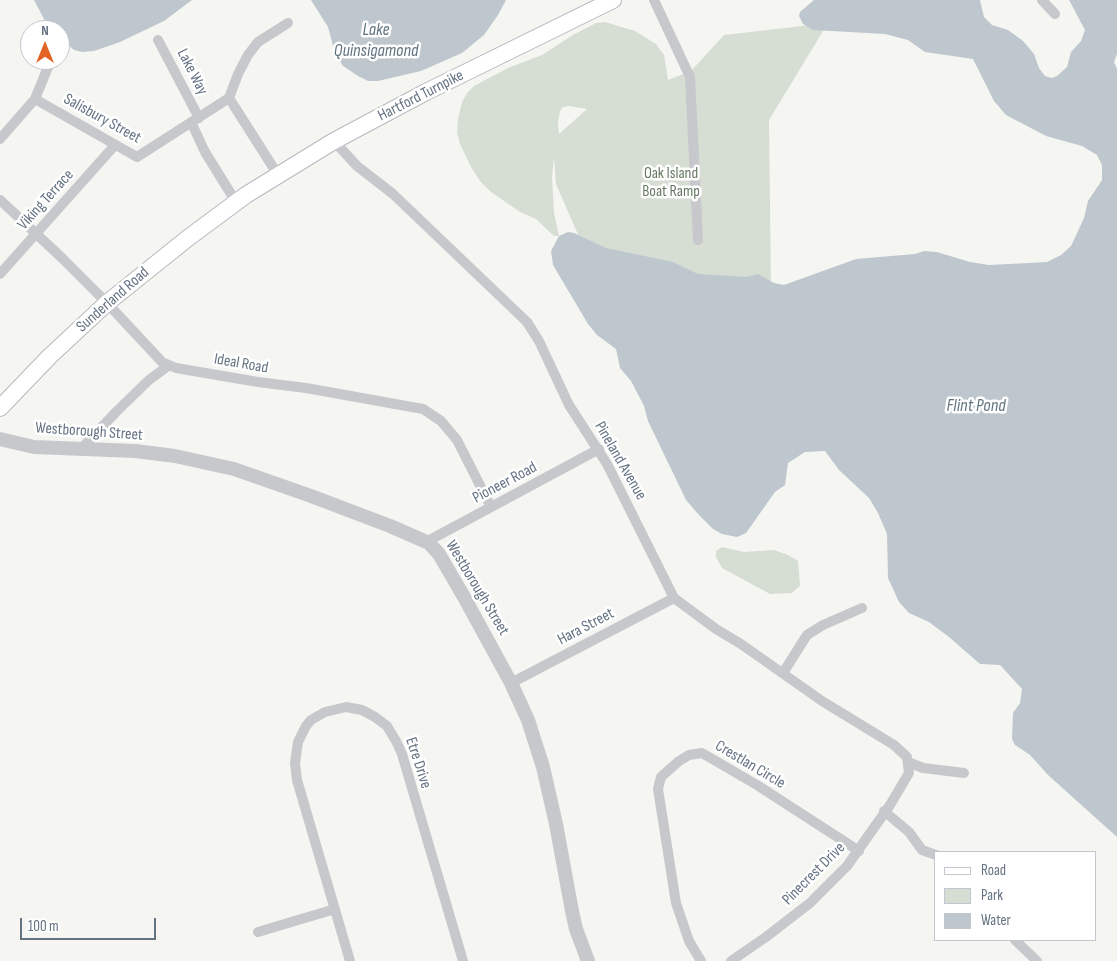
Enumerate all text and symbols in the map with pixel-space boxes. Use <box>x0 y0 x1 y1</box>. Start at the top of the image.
water label: Lake Quinsigamond <box>334 19 418 62</box>
north arrow <box>20 20 70 70</box>
text: N <box>41 22 49 39</box>
street label: Lake Way <box>172 46 212 98</box>
street label: Hartford Turnpike <box>375 66 467 126</box>
street label: Salisbury Street <box>60 90 144 148</box>
park label: Oak Island Boat Ramp <box>642 164 700 202</box>
street label: Viking Terrace <box>14 166 78 234</box>
street label: Sunderland Road <box>73 263 153 337</box>
street label: Ideal Road <box>212 350 270 378</box>
water label: Flint Pond <box>946 395 1006 417</box>
street label: Pineland Avenue <box>590 418 650 504</box>
street label: Westborough Street <box>35 419 143 445</box>
street label: Pioneer Road <box>470 458 540 508</box>
street label: Westborough Street <box>441 537 513 639</box>
street label: Hara Street <box>555 604 617 650</box>
street label: Etre Drive <box>401 735 435 791</box>
street label: Crestlan Circle <box>711 737 789 793</box>
street label: Pinecrest Drive <box>779 839 849 909</box>
legend <box>934 851 1097 941</box>
text: Road <box>981 861 1006 880</box>
text: Park <box>981 886 1003 905</box>
scale bar <box>22 908 159 940</box>
text: Water <box>981 911 1011 930</box>
text: 100 m <box>28 917 59 936</box>

